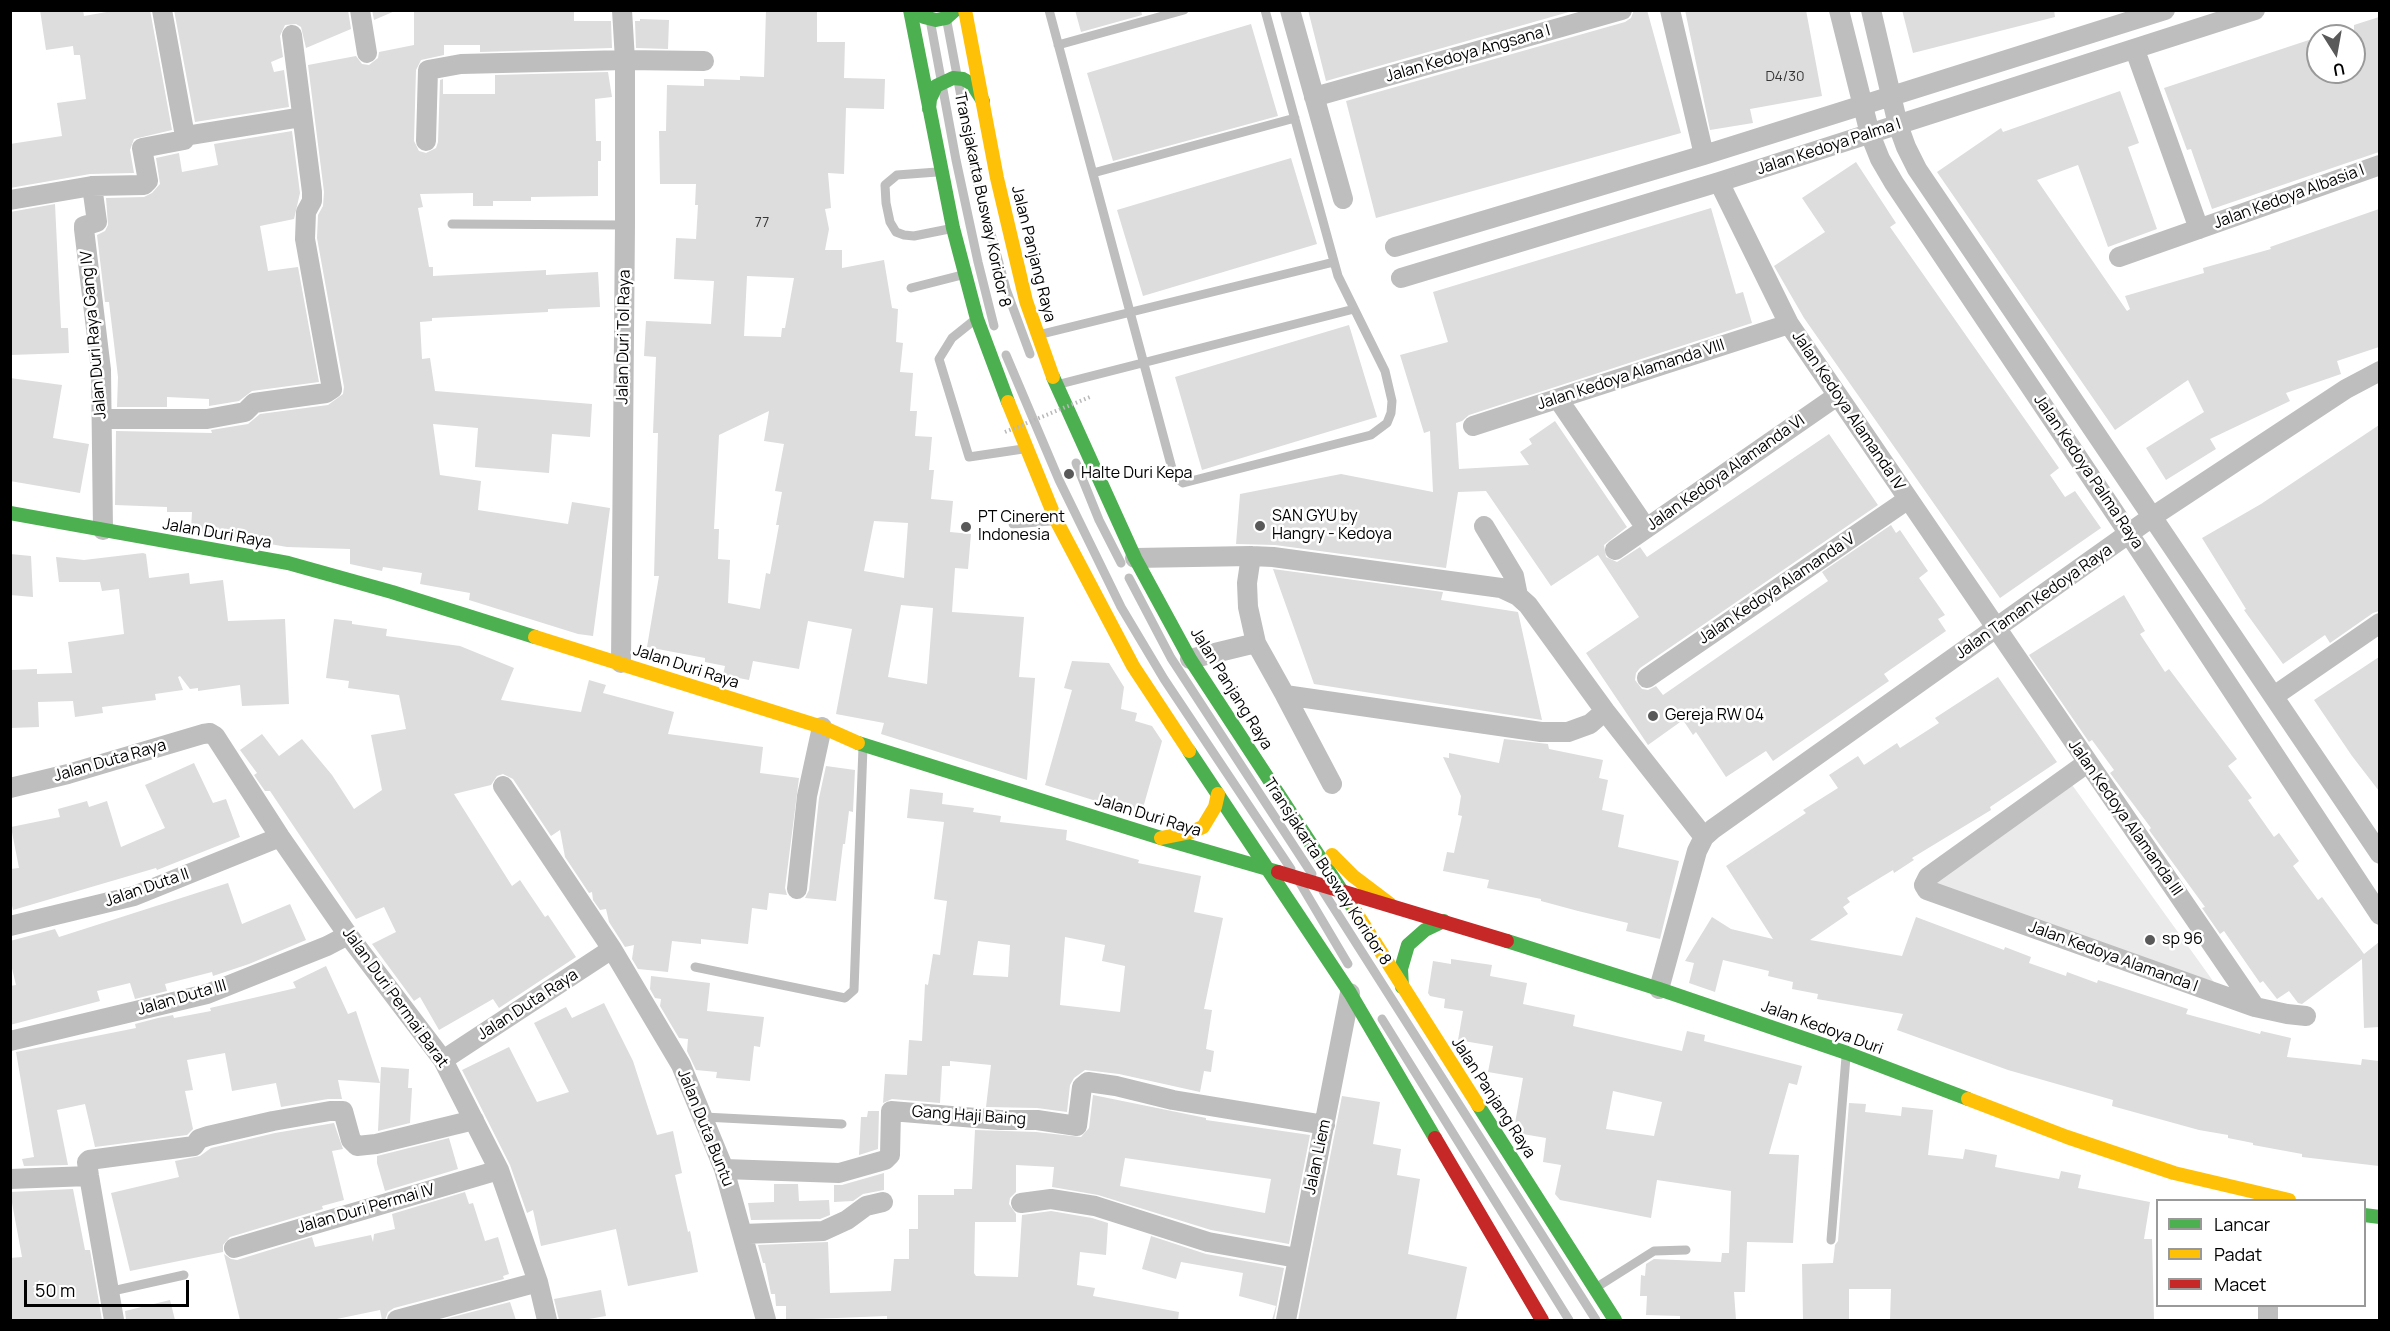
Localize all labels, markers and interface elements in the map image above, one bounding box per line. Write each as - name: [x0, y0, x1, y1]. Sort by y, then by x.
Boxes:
- street label: Jalan Kedoya Angsana I: [1383, 21, 1553, 87]
- north arrow: [2306, 24, 2366, 84]
- text: U: [2331, 58, 2347, 82]
- house number: D4/30: [1765, 69, 1805, 85]
- street label: Transjakarta Busway Koridor 8: [950, 91, 1014, 309]
- street label: Jalan Kedoya Palma I: [1755, 115, 1903, 179]
- street label: Jalan Kedoya Albasia I: [2211, 161, 2367, 233]
- street label: Jalan Panjang Raya: [1007, 184, 1059, 324]
- house number: 77: [755, 215, 769, 231]
- street label: Jalan Duri Raya Gang IV: [77, 250, 111, 420]
- street label: Jalan Duri Tol Raya: [613, 269, 635, 405]
- street label: Jalan Kedoya Alamanda IV: [1787, 328, 1909, 494]
- street label: Jalan Kedoya Alamanda VIII: [1535, 336, 1727, 414]
- street label: Jalan Kedoya Palma Raya: [2029, 391, 2147, 553]
- street label: Jalan Kedoya Alamanda VI: [1643, 411, 1809, 535]
- place label: Halte Duri Kepa: [1081, 464, 1192, 484]
- marker: Halte Duri Kepa: [1062, 467, 1076, 481]
- place label: SAN GYU by Hangry - Kedoya: [1272, 507, 1392, 545]
- place label: PT Cinerent Indonesia: [978, 508, 1065, 546]
- street label: Jalan Duri Raya: [161, 515, 273, 553]
- marker: SAN GYU by Hangry - Kedoya: [1253, 519, 1267, 533]
- marker: PT Cinerent Indonesia: [959, 520, 973, 534]
- street label: Jalan Kedoya Alamanda V: [1695, 529, 1859, 649]
- street label: Jalan Taman Kedoya Raya: [1952, 541, 2116, 663]
- street label: Jalan Panjang Raya: [1186, 625, 1276, 753]
- street label: Jalan Duri Raya: [631, 641, 741, 693]
- place label: Gereja RW 04: [1665, 706, 1764, 726]
- marker: Gereja RW 04: [1646, 709, 1660, 723]
- street label: Jalan Duta Raya: [52, 736, 168, 786]
- street label: Jalan Kedoya Alamanda III: [2064, 736, 2186, 900]
- street label: Transjakarta Busway Koridor 8: [1259, 775, 1395, 969]
- street label: Jalan Duri Raya: [1093, 791, 1203, 841]
- street label: Jalan Duta II: [102, 865, 192, 911]
- street label: Jalan Kedoya Alamanda I: [2026, 917, 2200, 997]
- street label: Jalan Duri Permai Barat: [338, 924, 452, 1072]
- place label: sp 96: [2162, 930, 2203, 950]
- marker: sp 96: [2143, 933, 2157, 947]
- street label: Jalan Duta Raya: [474, 965, 582, 1045]
- street label: Jalan Duta III: [135, 976, 229, 1020]
- street label: Jalan Kedoya Duri: [1758, 997, 1886, 1059]
- street label: Jalan Panjang Raya: [1447, 1034, 1539, 1162]
- street label: Jalan Duta Buntu: [673, 1066, 737, 1190]
- street label: Gang Haji Baing: [911, 1102, 1027, 1130]
- street label: Jalan Liem: [1301, 1118, 1335, 1196]
- street label: Jalan Duri Permai IV: [295, 1180, 437, 1238]
- legend: [2156, 1199, 2366, 1307]
- text: Lancar: [2214, 1212, 2270, 1236]
- text: Padat: [2214, 1242, 2262, 1266]
- scale bar: [27, 1268, 192, 1306]
- text: Macet: [2214, 1272, 2267, 1296]
- text: 50 m: [35, 1278, 75, 1302]

